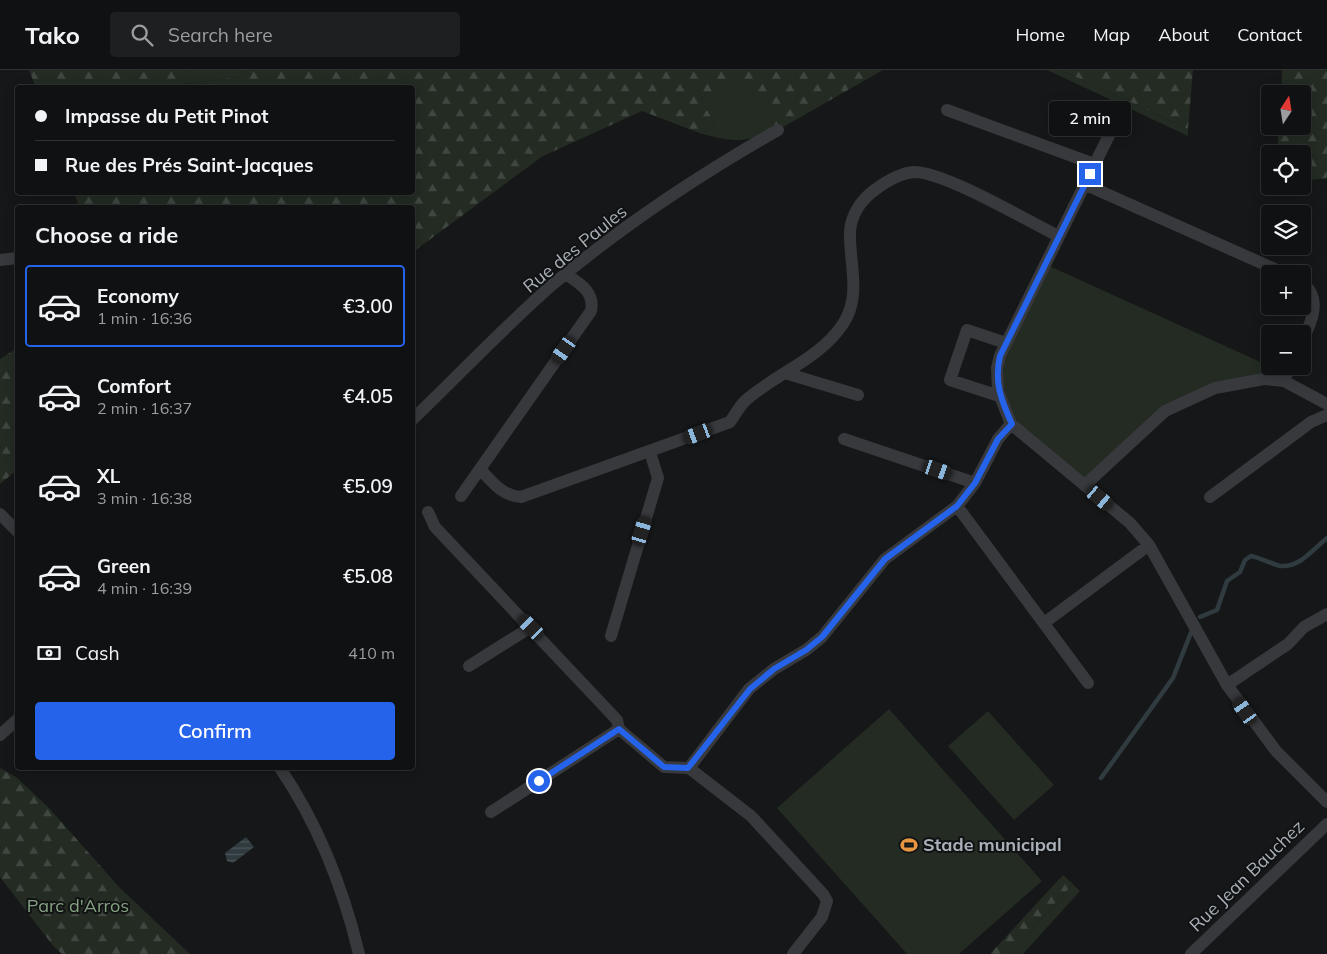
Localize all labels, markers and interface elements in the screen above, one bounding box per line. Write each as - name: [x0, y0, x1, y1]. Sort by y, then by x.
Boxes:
- search box: [110, 12, 460, 57]
- text: Tako: [25, 20, 80, 50]
- icon: search: [128, 21, 156, 49]
- text: Search here: [168, 23, 273, 47]
- text: Home: [1015, 23, 1065, 46]
- text: Map: [1093, 23, 1130, 46]
- text: About: [1158, 23, 1209, 46]
- text: Contact: [1237, 23, 1302, 46]
- north arrow: [1261, 85, 1311, 135]
- map controls: [1261, 85, 1311, 375]
- callout: 2 min: [1049, 102, 1131, 136]
- text: Impasse du Petit Pinot: [65, 104, 269, 128]
- text: 2 min: [1069, 108, 1111, 128]
- button: locate: [1261, 145, 1311, 195]
- text: Rue des Prés Saint-Jacques: [65, 153, 314, 177]
- route end: [1079, 163, 1101, 185]
- street label: Rue des Paules: [518, 200, 631, 298]
- button: layers: [1261, 205, 1311, 255]
- text: Choose a ride: [35, 221, 178, 249]
- button: +: [1261, 265, 1311, 315]
- icon: car: [37, 284, 82, 329]
- text: Economy: [97, 284, 179, 308]
- text: €3.00: [343, 294, 393, 318]
- text: 1 min · 16:36: [97, 308, 192, 328]
- button: −: [1261, 325, 1311, 375]
- car: [549, 333, 578, 367]
- icon: car: [37, 374, 82, 419]
- text: Comfort: [97, 374, 171, 398]
- text: €4.05: [343, 384, 393, 408]
- text: 2 min · 16:37: [97, 398, 192, 418]
- car: [681, 422, 714, 446]
- car: [921, 458, 954, 482]
- icon: car: [37, 464, 82, 509]
- text: XL: [97, 464, 120, 488]
- text: €5.09: [343, 474, 393, 498]
- car: [1083, 483, 1116, 513]
- text: 3 min · 16:38: [97, 488, 192, 508]
- car: [630, 514, 653, 548]
- icon: car: [37, 554, 82, 599]
- text: Green: [97, 554, 151, 578]
- text: €5.08: [343, 564, 393, 588]
- text: 4 min · 16:39: [97, 578, 192, 598]
- car: [515, 611, 546, 643]
- icon: cash: [35, 639, 63, 667]
- text: Cash: [75, 641, 120, 665]
- text: 410 m: [348, 643, 395, 663]
- car: [1230, 694, 1259, 728]
- button: Confirm: [35, 702, 395, 760]
- route start: [528, 770, 550, 792]
- street label: Rue Jean Bauchez: [1184, 815, 1309, 936]
- place label: Stade municipal: [923, 833, 1062, 856]
- sports icon: Stade municipal: [899, 835, 919, 855]
- park label: Parc d'Arros: [27, 894, 129, 917]

